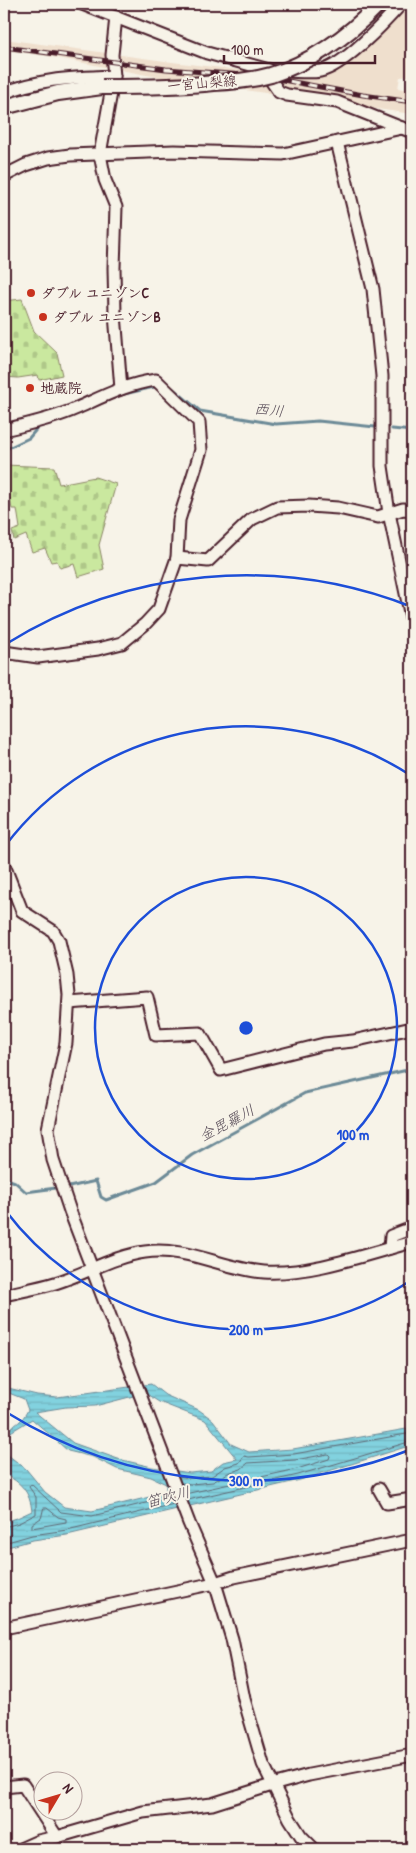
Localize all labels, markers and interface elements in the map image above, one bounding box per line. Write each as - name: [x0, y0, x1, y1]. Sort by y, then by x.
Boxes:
- scale bar: [224, 32, 375, 64]
- text: 100 m: [231, 39, 264, 60]
- street label: 一宮山梨線: [166, 70, 238, 95]
- place label: ダブル ユニゾンC: [41, 283, 149, 302]
- marker: ダブル ユニゾンC: [25, 287, 37, 299]
- place label: ダブル ユニゾンB: [53, 307, 160, 326]
- marker: ダブル ユニゾンB: [37, 311, 49, 323]
- place label: 地蔵院: [40, 378, 82, 397]
- marker: 地蔵院: [24, 382, 36, 394]
- water label: 西川: [253, 397, 285, 422]
- centre of rings: [237, 1019, 255, 1037]
- water label: 金毘羅川: [195, 1099, 258, 1146]
- text: 100 m: [337, 1124, 369, 1145]
- text: 200 m: [229, 1319, 263, 1340]
- text: 300 m: [229, 1470, 263, 1491]
- water label: 笛吹川: [143, 1481, 192, 1512]
- north arrow: [32, 1770, 82, 1820]
- text: N: [59, 1779, 79, 1797]

